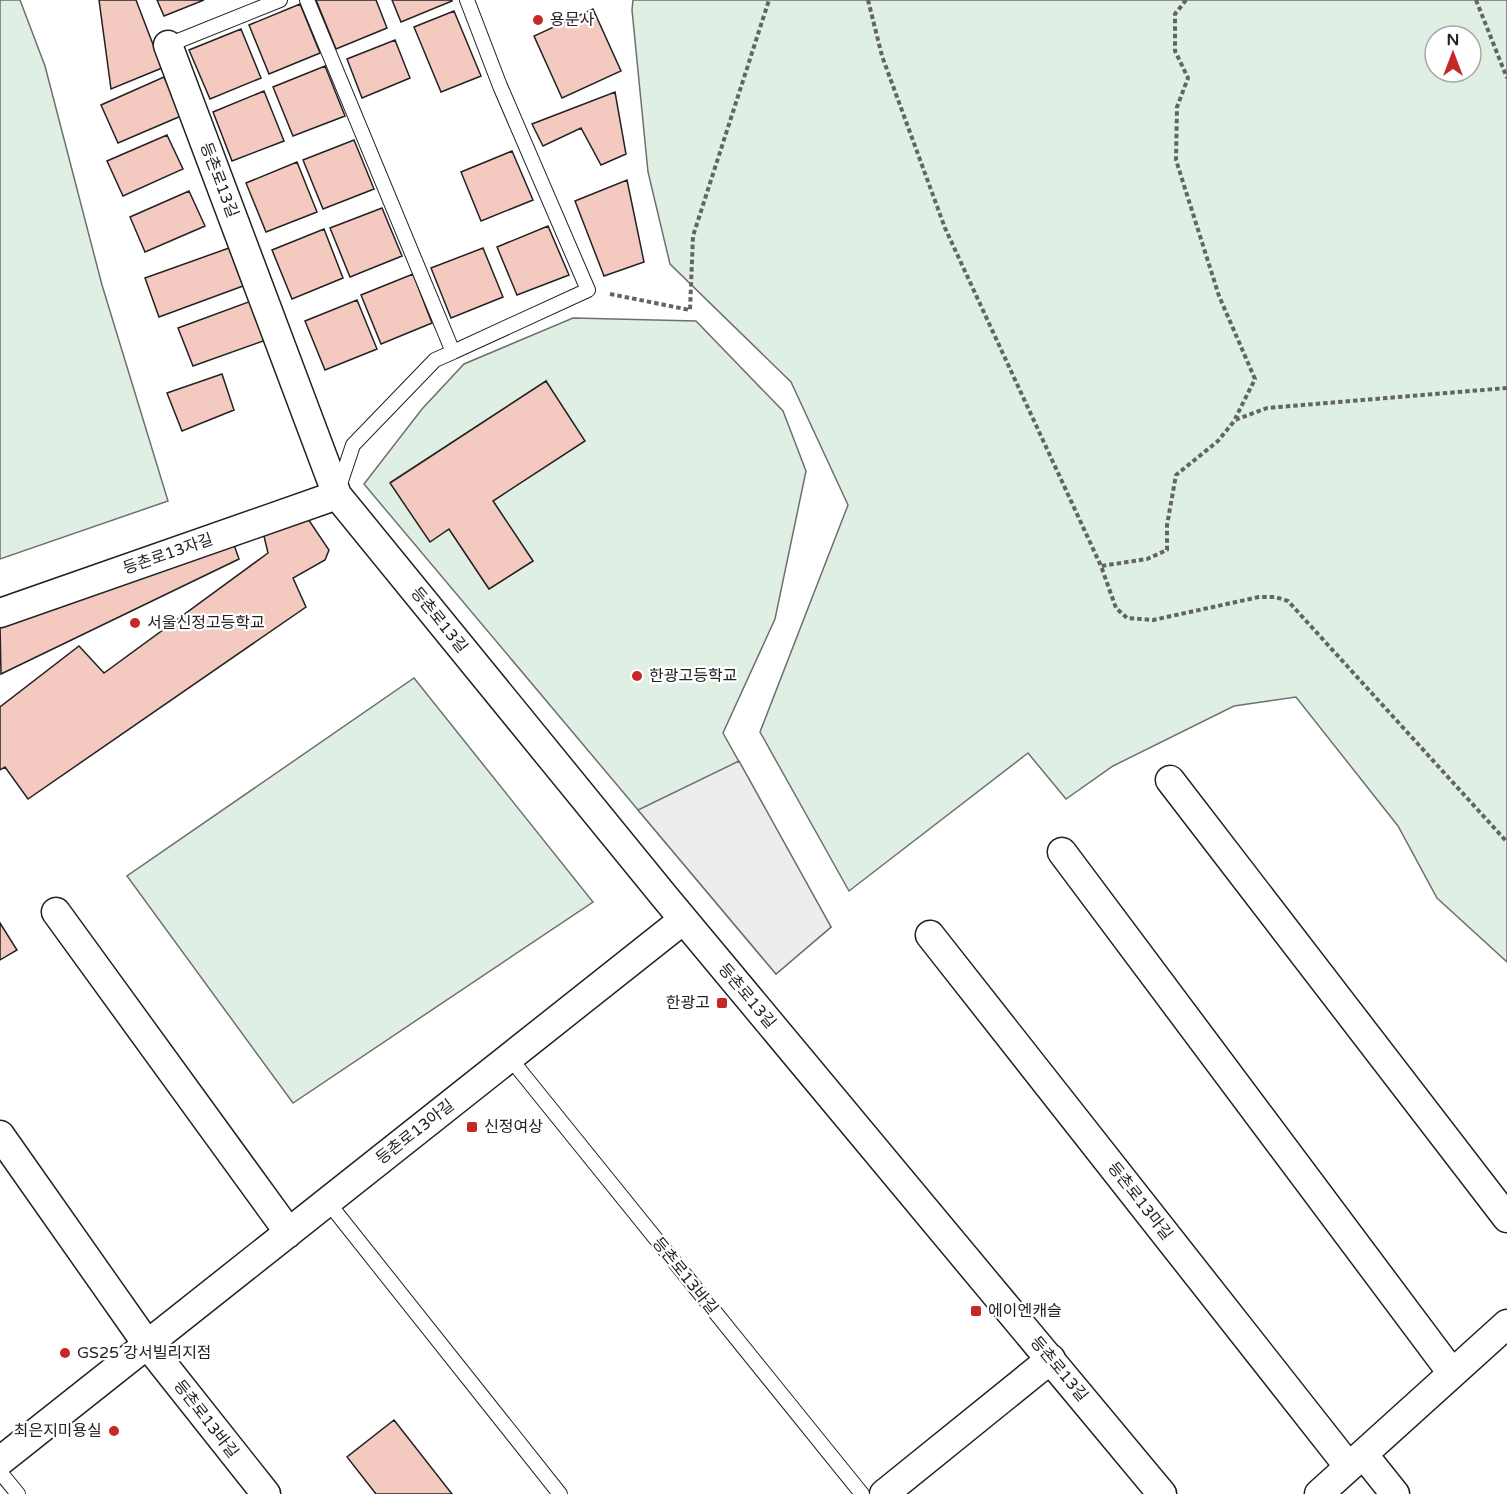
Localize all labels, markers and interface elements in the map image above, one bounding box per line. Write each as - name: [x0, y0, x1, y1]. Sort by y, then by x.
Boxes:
- place label: 용문사: [550, 10, 594, 30]
- marker: 용문사: [531, 13, 545, 27]
- north arrow: [1423, 24, 1483, 84]
- text: N: [1447, 30, 1459, 50]
- street label: 등촌로13길: [196, 140, 242, 220]
- street label: 등촌로13자길: [120, 529, 216, 579]
- street label: 등촌로13길: [406, 583, 472, 657]
- place label: 서울신정고등학교: [147, 613, 265, 633]
- marker: 서울신정고등학교: [128, 616, 142, 630]
- place label: 한광고등학교: [649, 666, 737, 686]
- marker: 한광고등학교: [630, 669, 644, 683]
- street label: 등촌로13길: [714, 959, 780, 1033]
- place label: 한광고: [666, 993, 710, 1013]
- marker: 한광고: [715, 996, 729, 1010]
- street label: 등촌로13아길: [372, 1095, 458, 1169]
- place label: 신정여상: [484, 1117, 543, 1137]
- marker: 신정여상: [465, 1120, 479, 1134]
- street label: 등촌로13마길: [1103, 1158, 1177, 1244]
- street label: 등촌로13바길: [648, 1233, 722, 1319]
- place label: 에이엔캐슬: [988, 1301, 1062, 1321]
- marker: 에이엔캐슬: [969, 1304, 983, 1318]
- street label: 등촌로13길: [1026, 1332, 1092, 1406]
- place label: GS25 강서빌리지점: [77, 1343, 212, 1363]
- marker: GS25 강서빌리지점: [58, 1346, 72, 1360]
- street label: 등촌로13바길: [169, 1376, 243, 1462]
- place label: 최은지미용실: [14, 1421, 102, 1441]
- marker: 최은지미용실: [107, 1424, 121, 1438]

